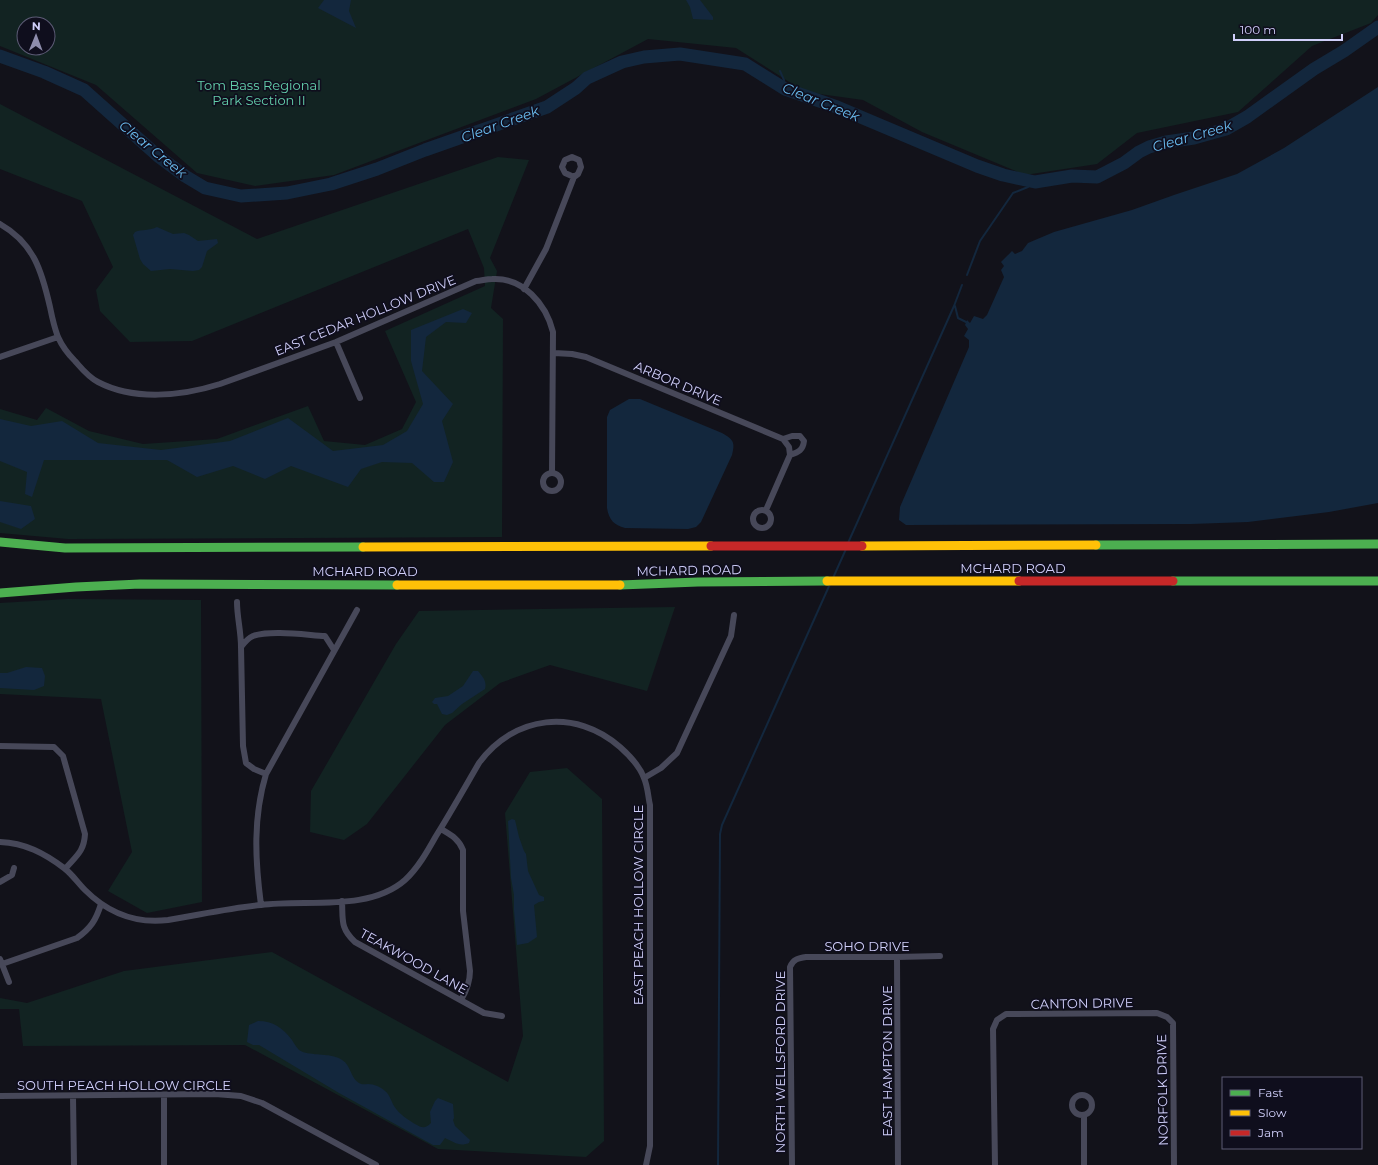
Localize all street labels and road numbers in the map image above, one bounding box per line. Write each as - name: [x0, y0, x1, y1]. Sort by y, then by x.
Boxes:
- street label: EAST CEDAR HOLLOW DRIVE: [272, 271, 458, 359]
- street label: ARBOR DRIVE: [632, 357, 724, 409]
- street label: MCHARD ROAD: [960, 560, 1066, 576]
- street label: MCHARD ROAD: [636, 561, 742, 579]
- street label: MCHARD ROAD: [312, 563, 418, 579]
- street label: EAST PEACH HOLLOW CIRCLE: [630, 805, 646, 1005]
- street label: TEAKWOOD LANE: [357, 925, 471, 997]
- street label: SOHO DRIVE: [824, 938, 910, 954]
- street label: NORTH WELLSFORD DRIVE: [772, 971, 788, 1153]
- street label: EAST HAMPTON DRIVE: [879, 985, 895, 1137]
- street label: CANTON DRIVE: [1031, 994, 1133, 1012]
- street label: NORFOLK DRIVE: [1153, 1034, 1171, 1146]
- street label: SOUTH PEACH HOLLOW CIRCLE: [17, 1077, 231, 1093]

